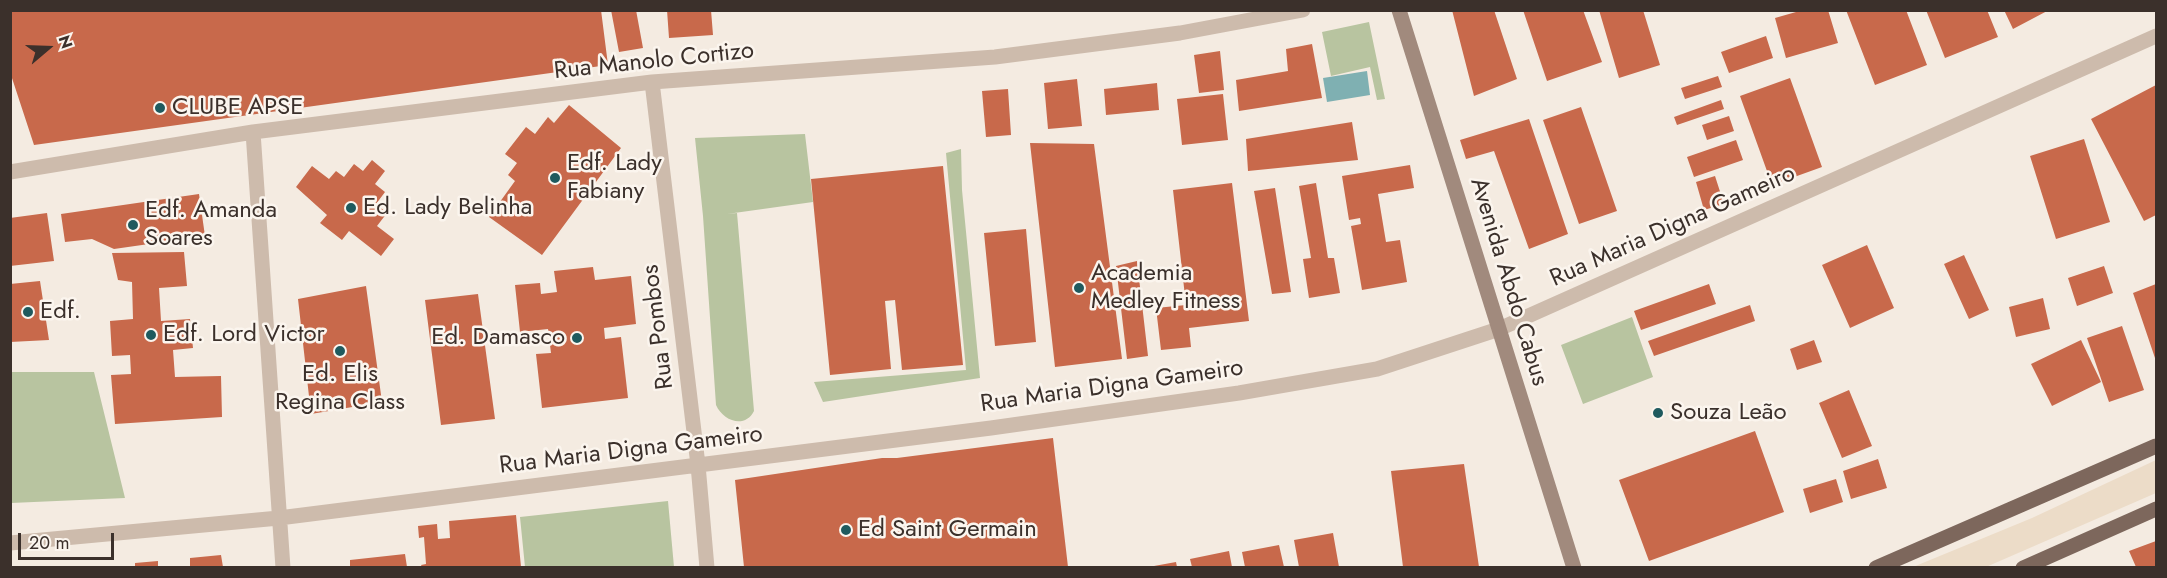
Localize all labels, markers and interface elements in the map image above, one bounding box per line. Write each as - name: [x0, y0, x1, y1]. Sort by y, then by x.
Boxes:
- north arrow: [18, 18, 78, 78]
- text: N: [53, 32, 78, 52]
- street label: Rua Manolo Cortizo: [553, 37, 755, 87]
- place label: CLUBE APSE: [172, 94, 303, 122]
- marker: CLUBE APSE: [153, 101, 167, 115]
- place label: Edf. Lady Fabiany: [567, 150, 662, 206]
- street label: Rua Maria Digna Gameiro: [1546, 160, 1800, 294]
- marker: Edf. Lady Fabiany: [548, 171, 562, 185]
- street label: Avenida Abdo Cabus: [1463, 175, 1553, 389]
- place label: Ed. Lady Belinha: [363, 194, 532, 222]
- place label: Edf. Amanda Soares: [145, 197, 277, 253]
- marker: Ed. Lady Belinha: [344, 201, 358, 215]
- marker: Edf. Amanda Soares: [126, 218, 140, 232]
- place label: Academia Medley Fitness: [1091, 260, 1240, 316]
- street label: Rua Pombos: [637, 263, 681, 391]
- marker: Academia Medley Fitness: [1072, 281, 1086, 295]
- place label: Edf.: [40, 298, 81, 326]
- marker: Edf.: [21, 305, 35, 319]
- place label: Edf. Lord Victor: [163, 321, 325, 349]
- place label: Ed. Damasco: [431, 324, 565, 352]
- marker: Edf. Lord Victor: [144, 328, 158, 342]
- marker: Ed. Damasco: [570, 331, 584, 345]
- marker: Ed. Elis Regina Class: [333, 344, 347, 358]
- street label: Rua Maria Digna Gameiro: [979, 354, 1245, 420]
- place label: Ed. Elis Regina Class: [275, 361, 405, 417]
- place label: Souza Leão: [1670, 399, 1787, 427]
- marker: Souza Leão: [1651, 406, 1665, 420]
- street label: Rua Maria Digna Gameiro: [498, 421, 764, 481]
- place label: Ed Saint Germain: [858, 516, 1037, 544]
- scale bar: [21, 521, 117, 559]
- marker: Ed Saint Germain: [839, 523, 853, 537]
- text: 20 m: [29, 530, 69, 556]

